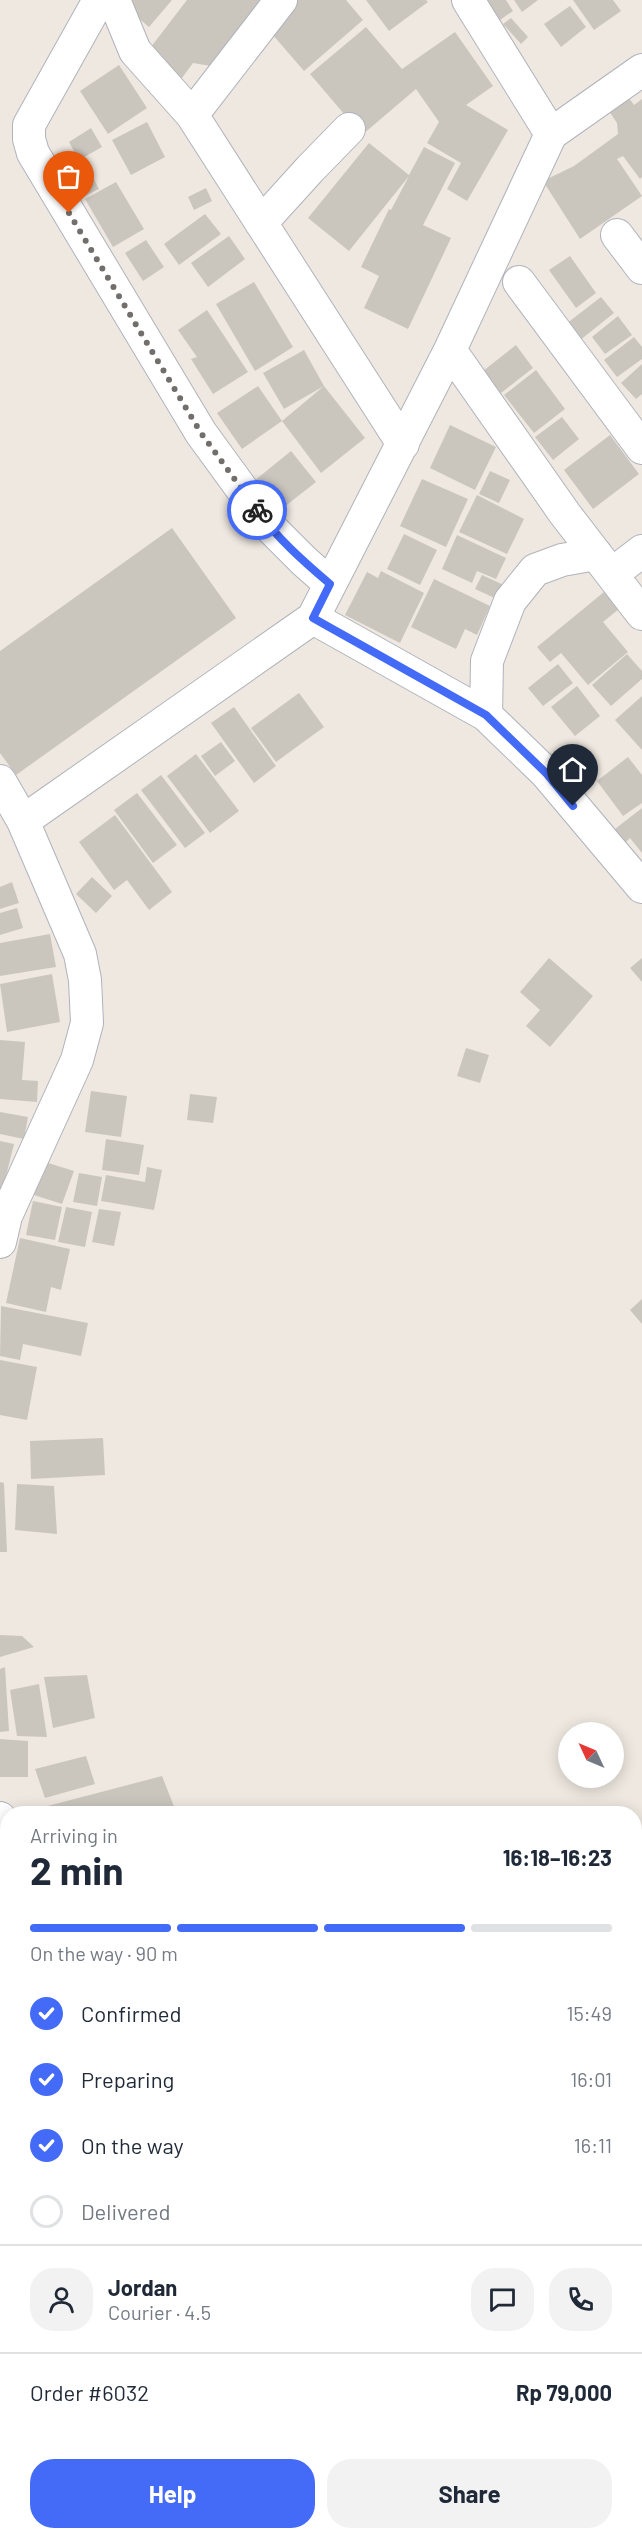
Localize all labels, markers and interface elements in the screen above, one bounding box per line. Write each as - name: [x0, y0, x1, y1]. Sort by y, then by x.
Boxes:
- pin: [43, 151, 94, 213]
- icon: bag: [52, 160, 85, 193]
- courier: [227, 480, 287, 540]
- icon: bike: [241, 494, 274, 527]
- pin: [547, 744, 598, 806]
- icon: home: [556, 753, 589, 786]
- north arrow: [558, 1722, 624, 1788]
- map controls: [558, 1722, 624, 1788]
- text: Arriving in: [30, 1823, 118, 1847]
- text: 16:18–16:23: [503, 1844, 612, 1870]
- text: 2 min: [30, 1846, 123, 1893]
- text: On the way · 90 m: [30, 1941, 178, 1965]
- icon: check: [30, 1997, 63, 2030]
- text: Confirmed: [81, 2000, 181, 2026]
- text: 15:49: [567, 2001, 612, 2025]
- icon: check: [30, 2063, 63, 2096]
- text: Preparing: [81, 2066, 174, 2092]
- text: 16:01: [570, 2067, 612, 2091]
- icon: check: [30, 2129, 63, 2162]
- text: On the way: [81, 2132, 184, 2158]
- text: 16:11: [574, 2133, 612, 2157]
- text: Delivered: [81, 2198, 170, 2224]
- button: person: [30, 2268, 93, 2331]
- button: chat: [471, 2268, 534, 2331]
- button: phone: [549, 2268, 612, 2331]
- text: Jordan: [108, 2274, 177, 2300]
- text: Courier · 4.5: [108, 2300, 211, 2324]
- text: Order #6032: [30, 2379, 149, 2405]
- text: Rp 79,000: [516, 2379, 612, 2405]
- button: Help: [30, 2459, 315, 2528]
- button: Share: [327, 2459, 612, 2528]

